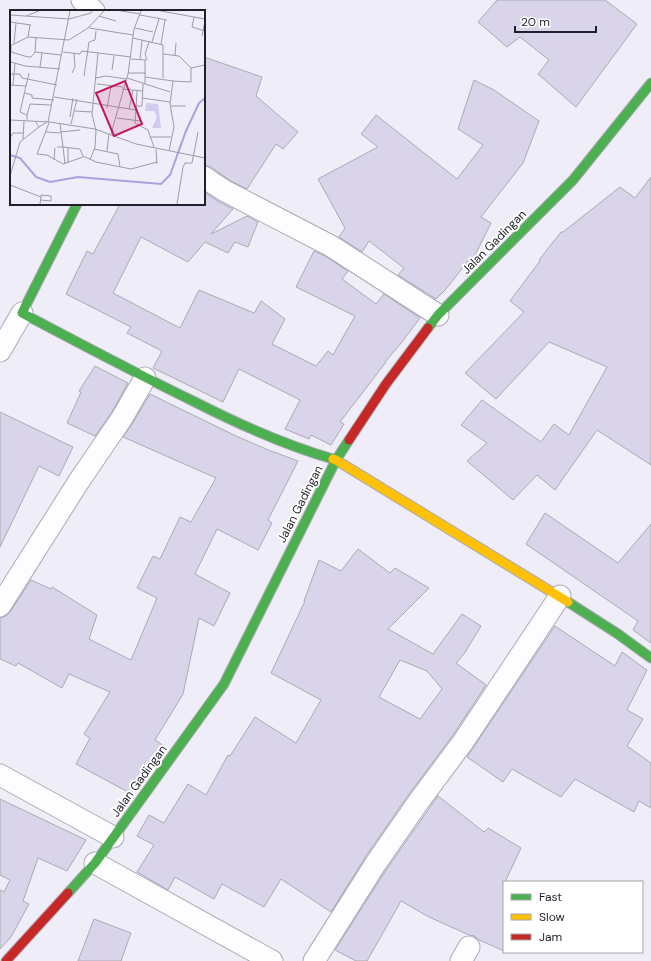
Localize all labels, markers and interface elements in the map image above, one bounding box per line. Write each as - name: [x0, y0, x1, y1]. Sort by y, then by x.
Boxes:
- scale bar: [515, 8, 596, 34]
- inset map: [10, 10, 205, 205]
- text: 20 m: [521, 14, 550, 30]
- street label: Jalan Gadingan: [458, 206, 530, 278]
- street label: Jalan Gadingan: [274, 462, 326, 545]
- street label: Jalan Gadingan: [108, 742, 170, 820]
- legend: [503, 881, 643, 953]
- text: Fast: [539, 889, 562, 905]
- text: Slow: [539, 909, 565, 925]
- text: Jam: [539, 929, 562, 945]

